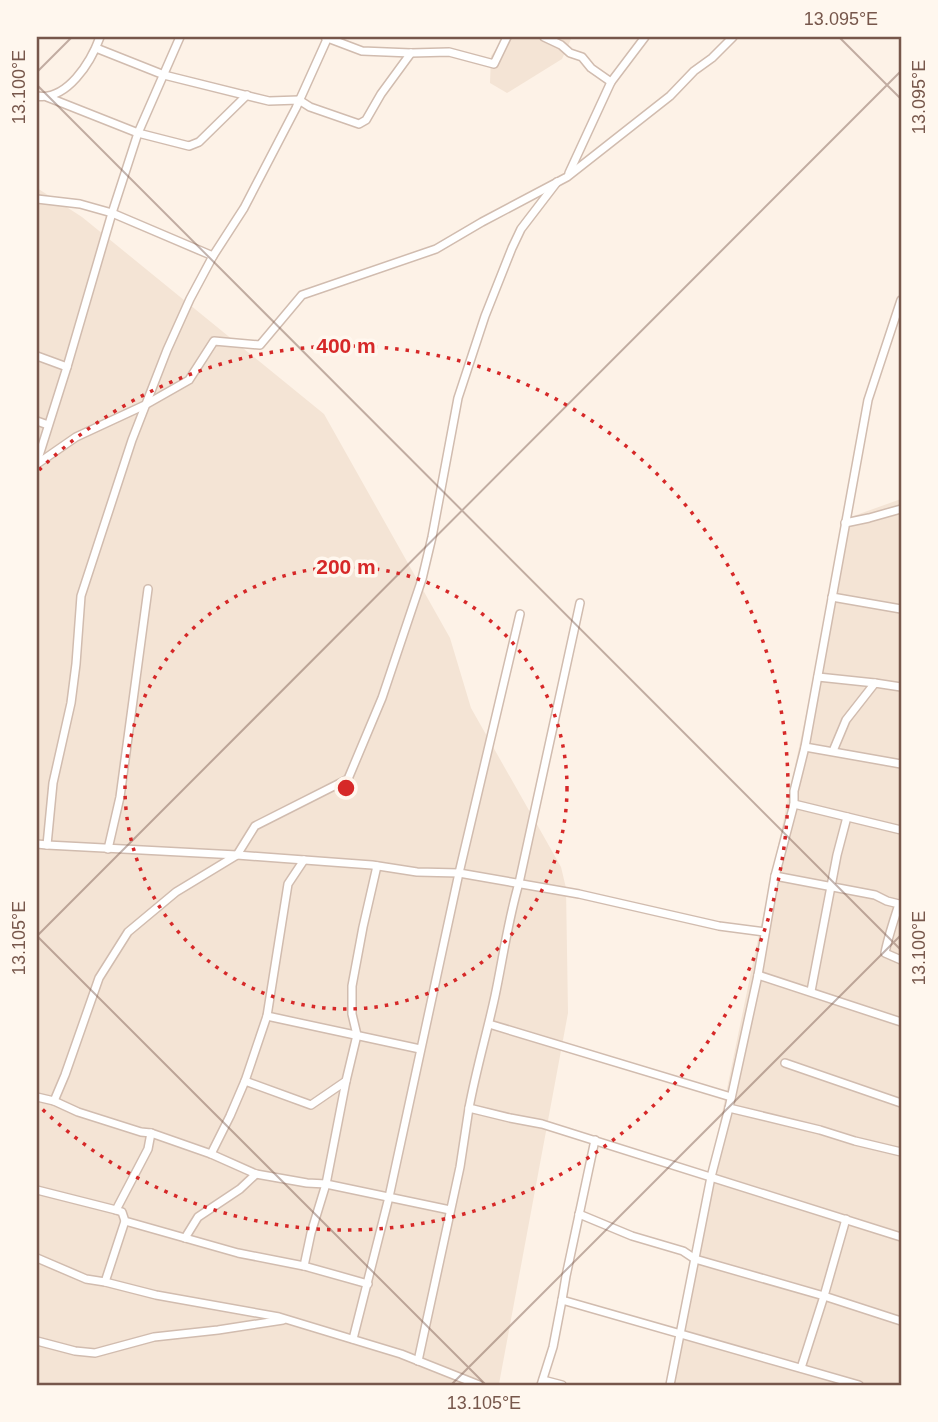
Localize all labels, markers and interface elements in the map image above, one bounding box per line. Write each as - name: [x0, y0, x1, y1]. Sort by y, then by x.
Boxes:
- text: 13.095°E: [804, 9, 878, 29]
- text: 13.100°E: [9, 50, 29, 124]
- text: 13.095°E: [909, 60, 929, 134]
- text: 400 m: [316, 334, 376, 357]
- text: 200 m: [316, 555, 376, 578]
- centre of rings: [334, 776, 358, 800]
- text: 13.105°E: [9, 901, 29, 975]
- text: 13.100°E: [909, 911, 929, 985]
- text: 13.105°E: [447, 1393, 521, 1413]

